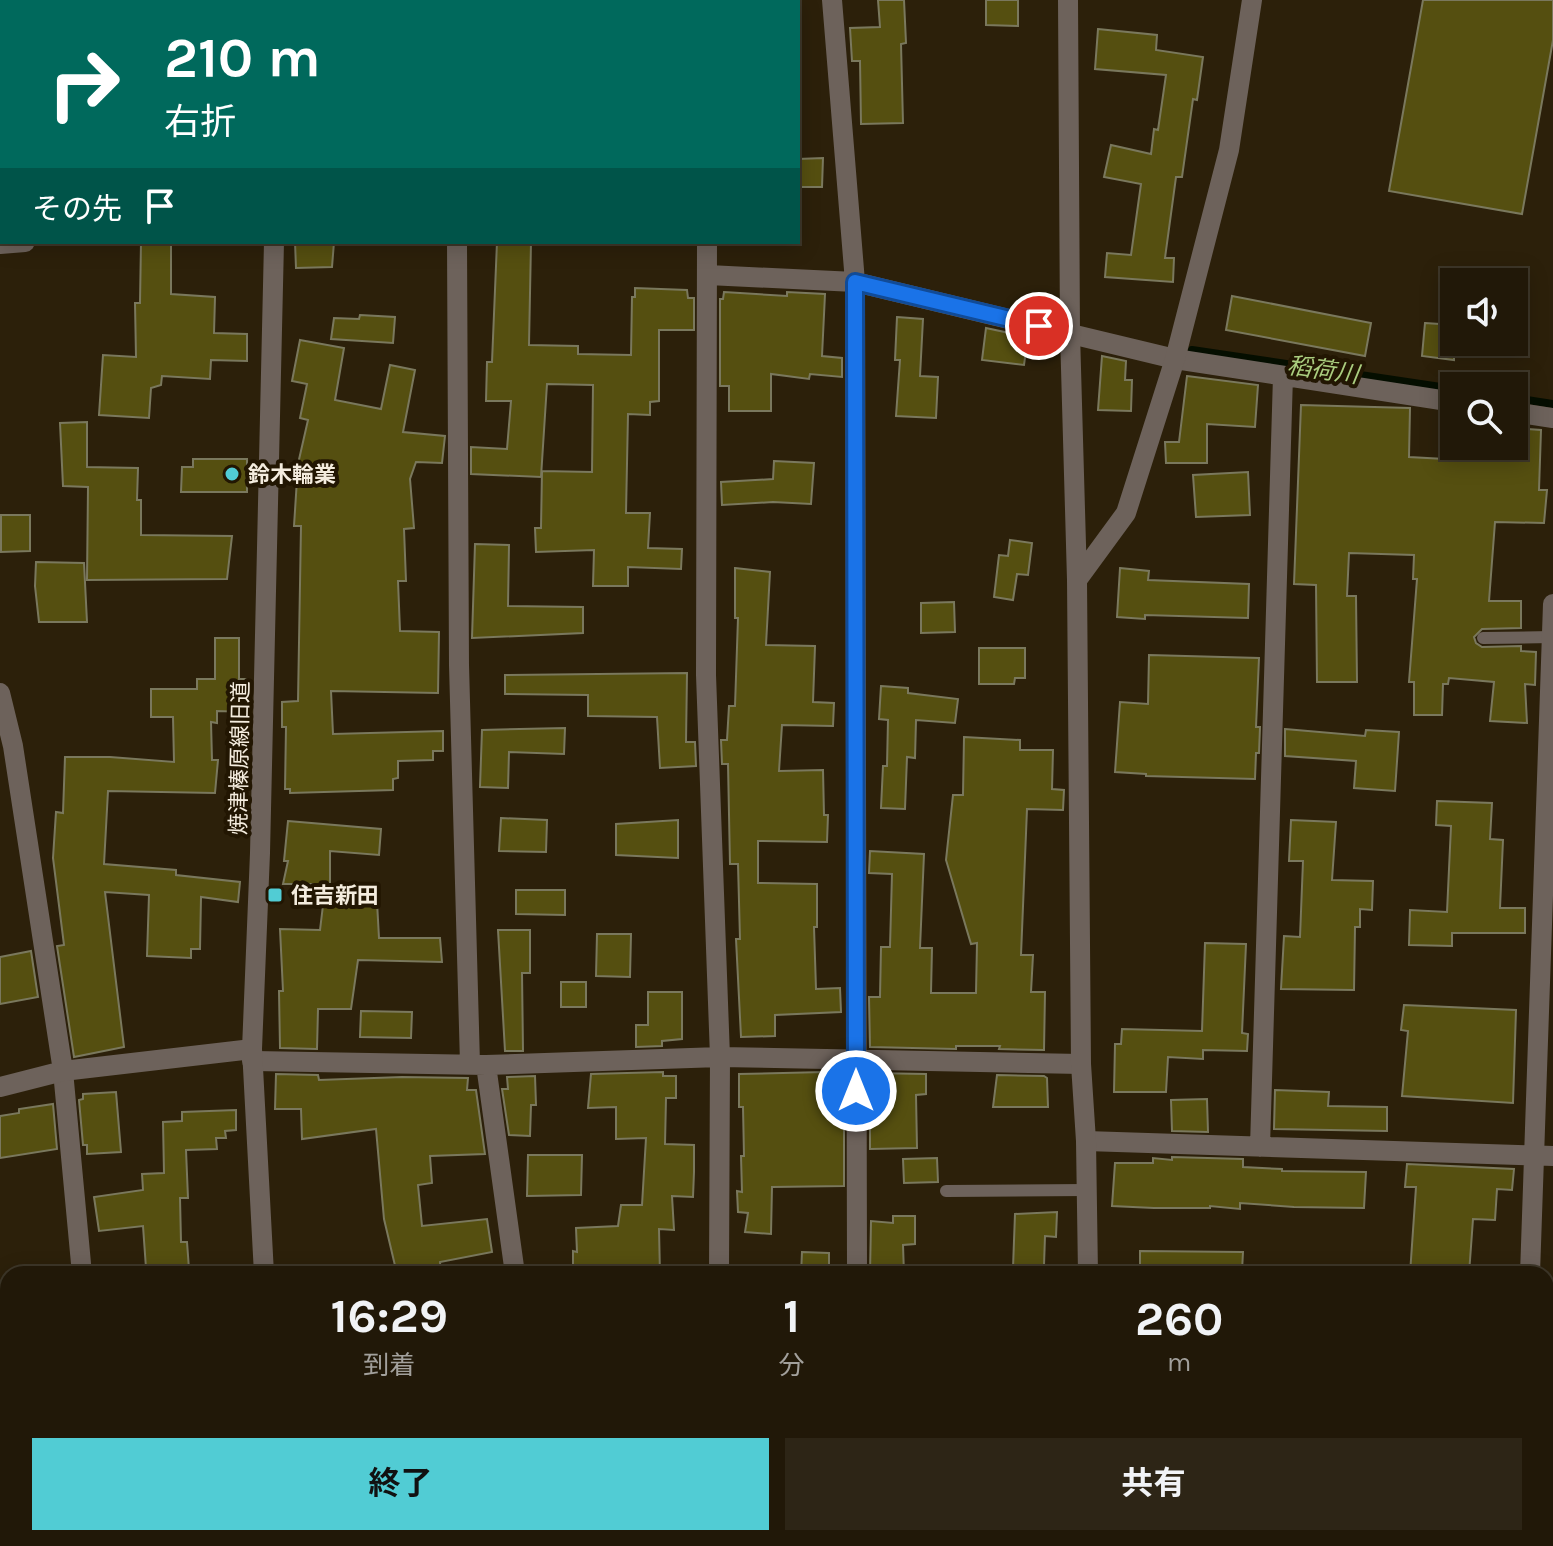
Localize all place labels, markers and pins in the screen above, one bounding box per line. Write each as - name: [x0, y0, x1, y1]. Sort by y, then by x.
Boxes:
- pin: [1005, 292, 1073, 360]
- place label: 鈴木輪業: [248, 462, 336, 488]
- marker: 鈴木輪業: [223, 465, 241, 483]
- place label: 住吉新田: [291, 883, 379, 909]
- marker: 住吉新田: [266, 886, 284, 904]

